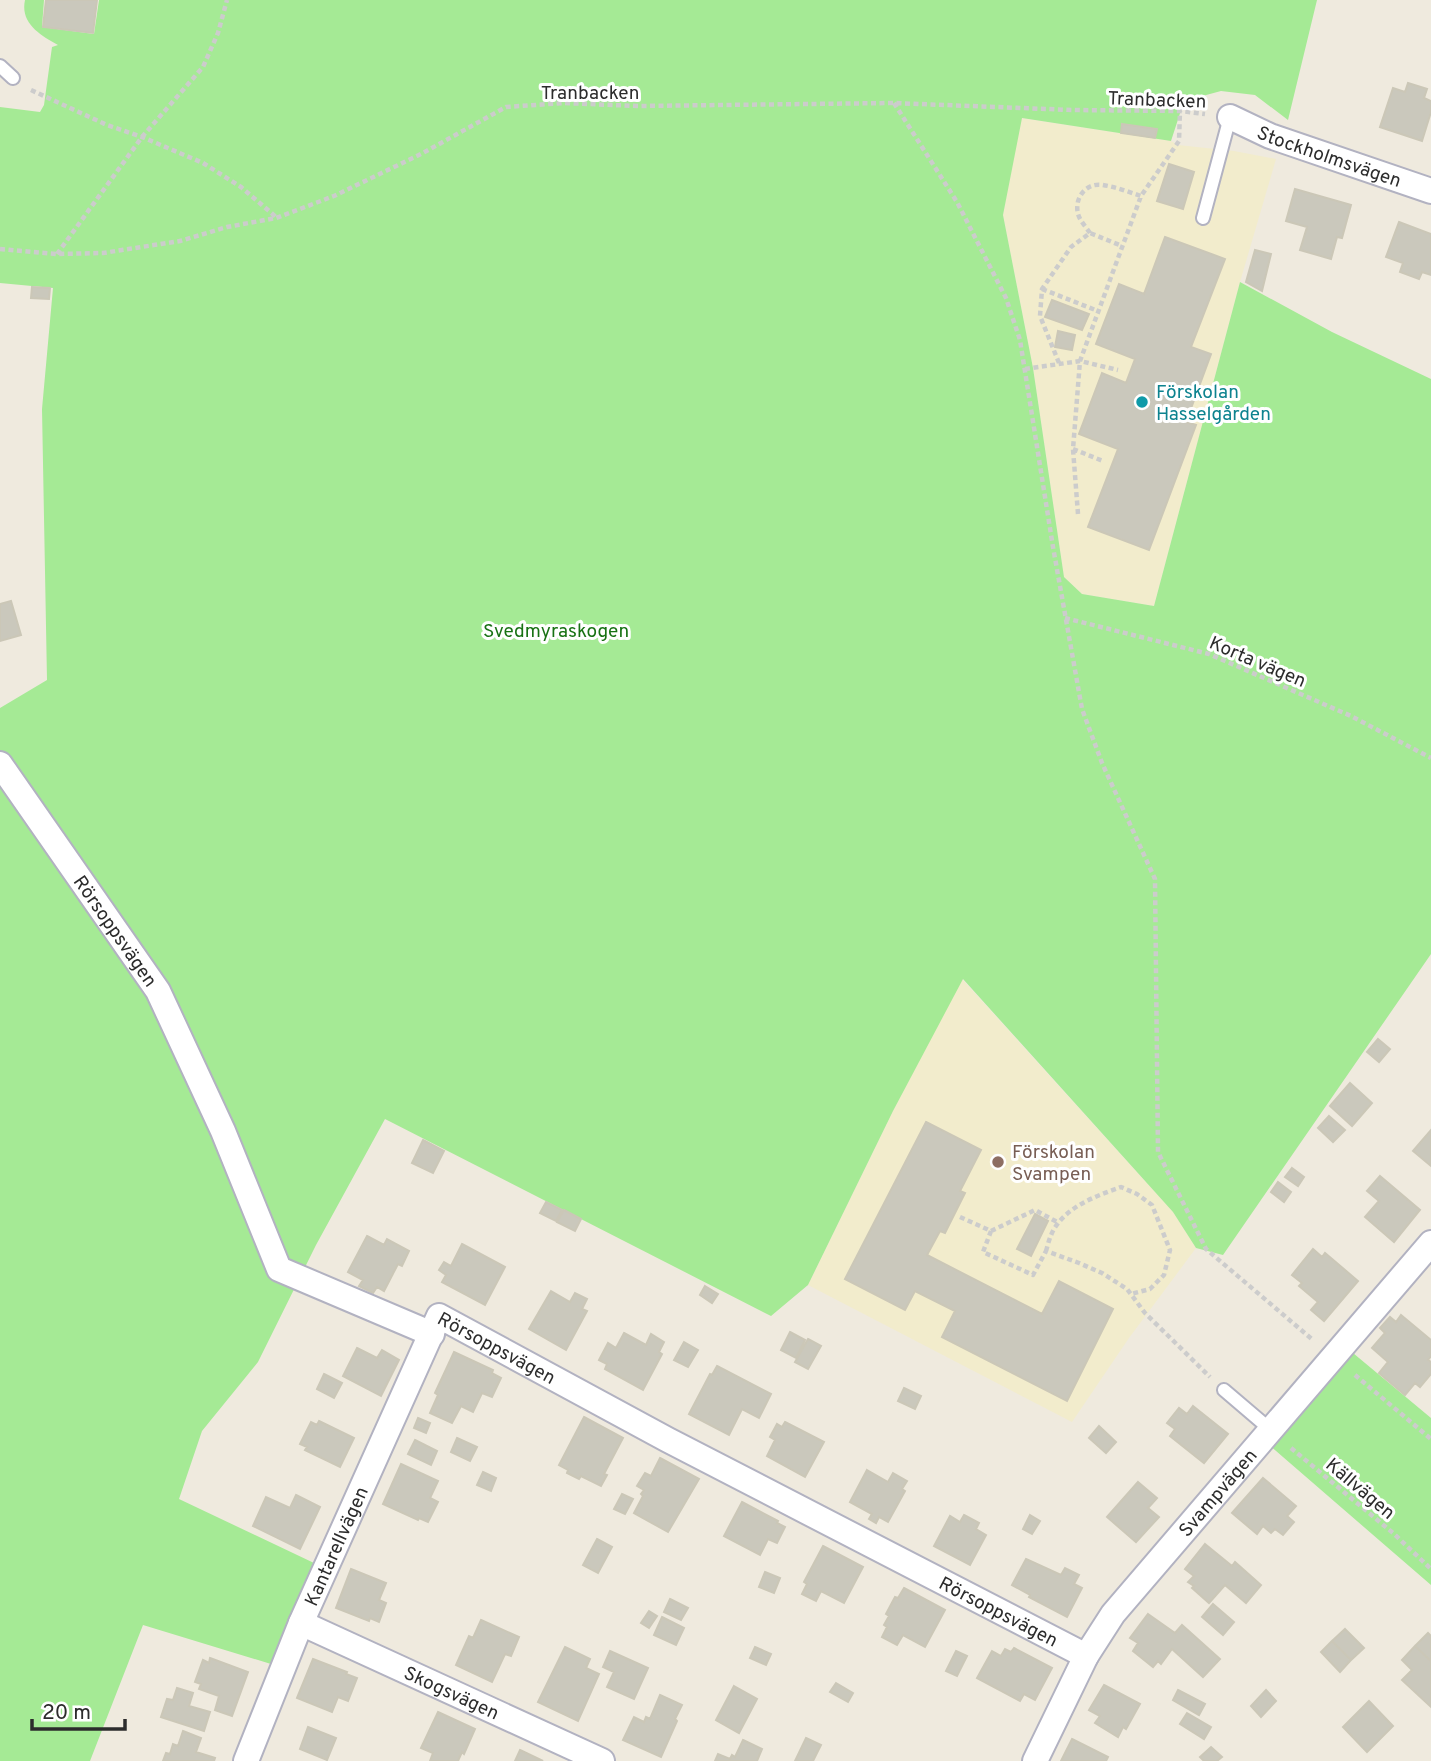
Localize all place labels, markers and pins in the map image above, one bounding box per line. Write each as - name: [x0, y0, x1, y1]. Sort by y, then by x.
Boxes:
- place label: Förskolan Hasselgården: [1156, 381, 1271, 427]
- marker: Förskolan Hasselgården: [1134, 394, 1150, 410]
- place label: Förskolan Svampen: [1012, 1141, 1095, 1187]
- marker: Förskolan Svampen: [990, 1154, 1006, 1170]

